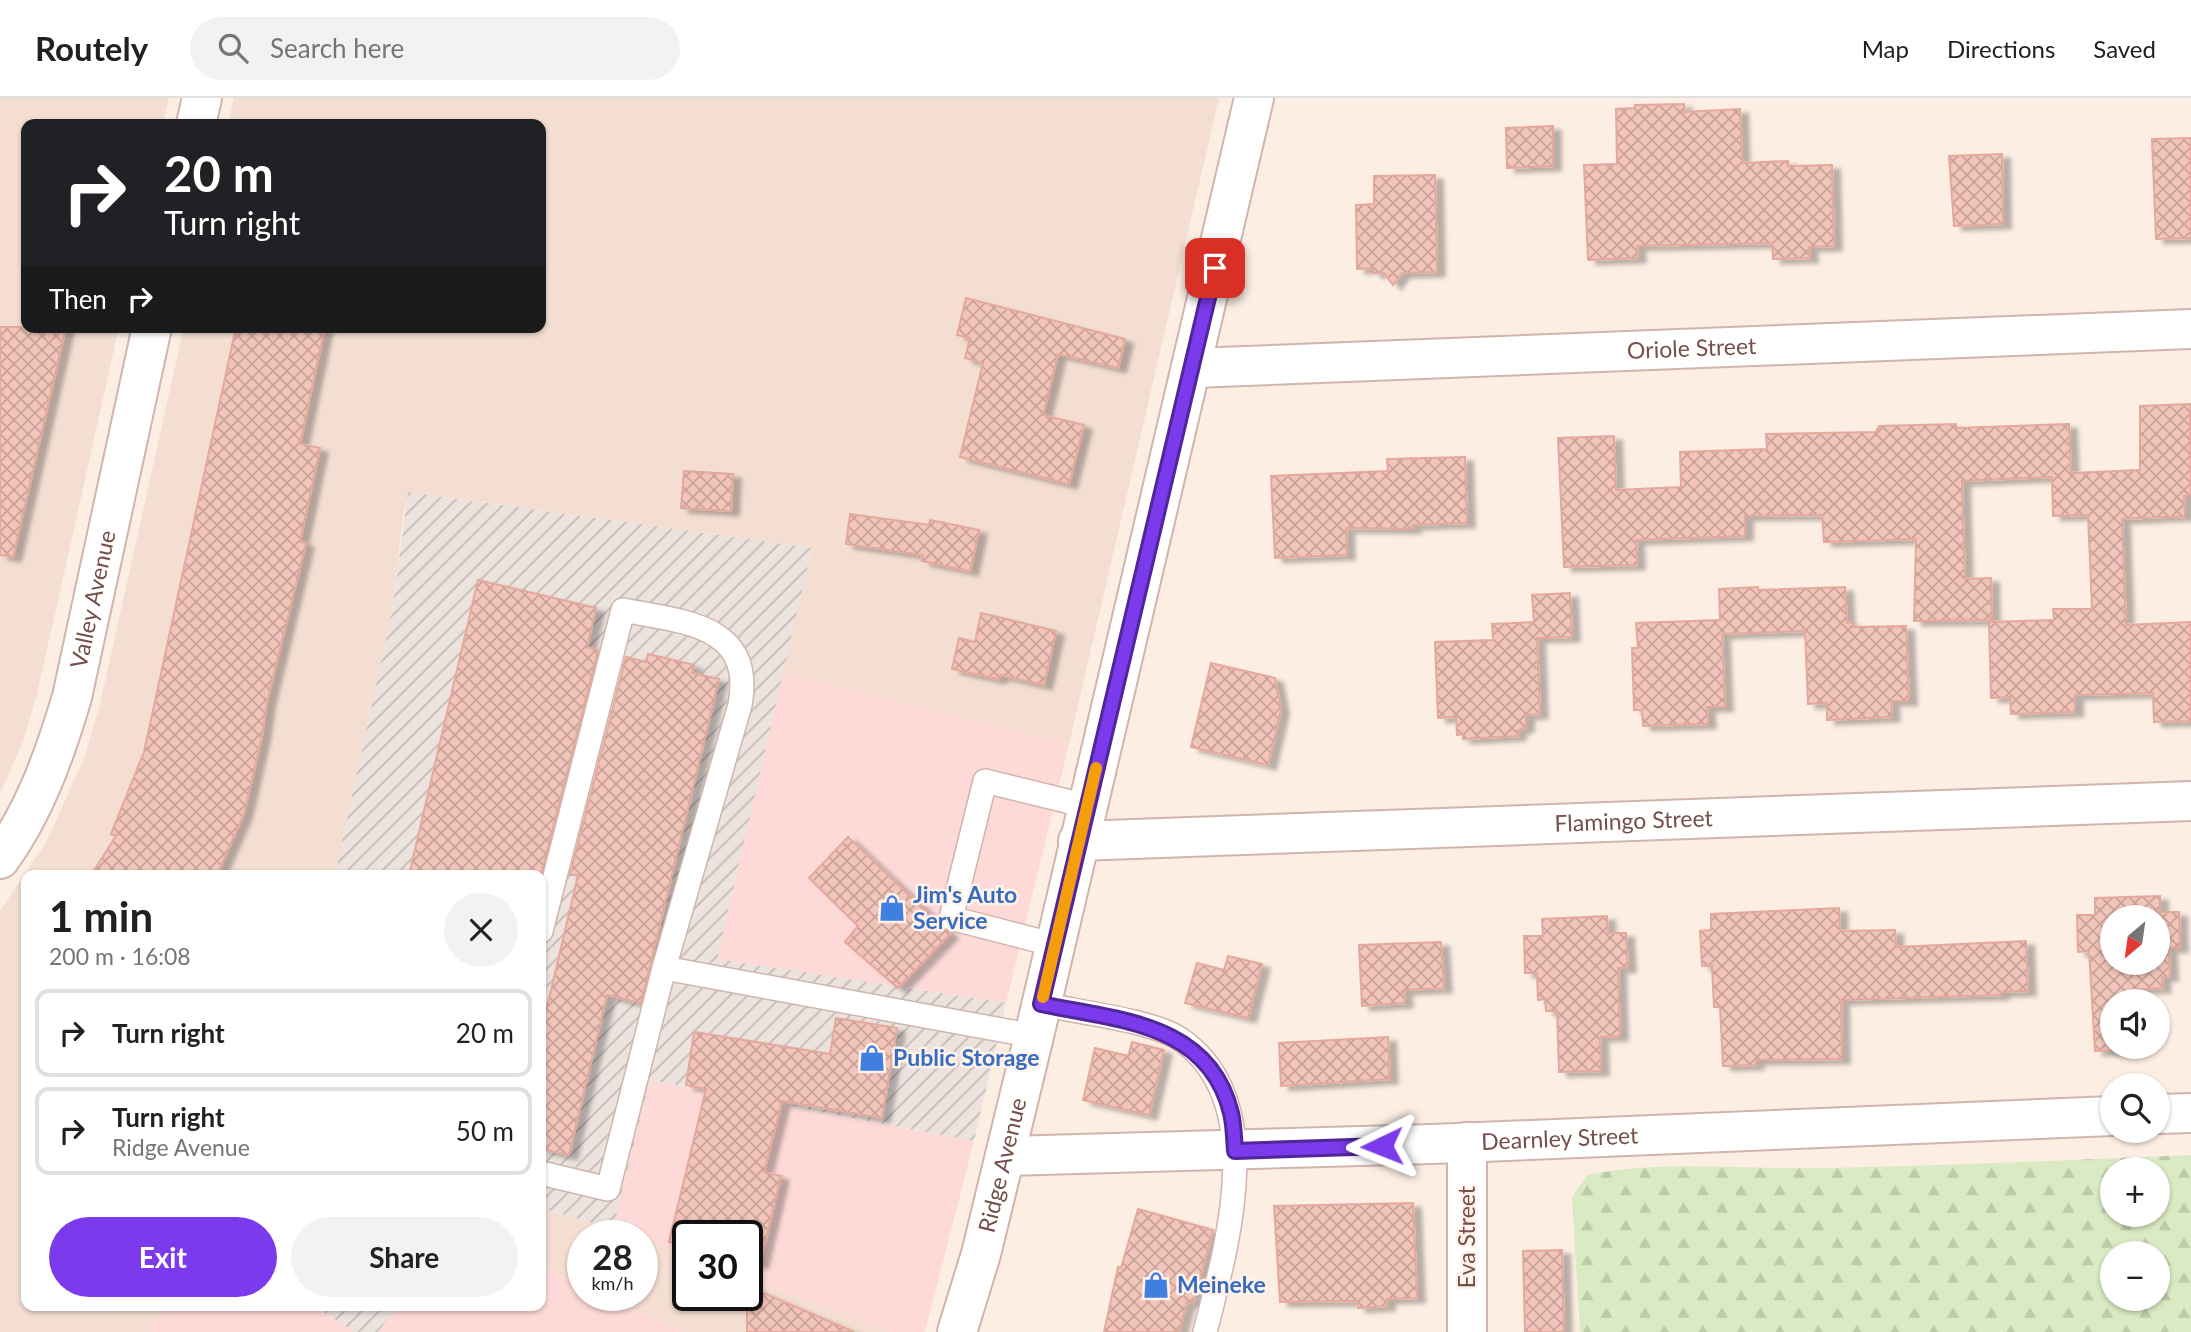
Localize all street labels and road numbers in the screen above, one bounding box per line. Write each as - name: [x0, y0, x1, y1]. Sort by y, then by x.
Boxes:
- street label: Oriole Street: [1626, 331, 1757, 364]
- street label: Valley Avenue: [64, 527, 121, 671]
- street label: Flamingo Street: [1554, 803, 1714, 837]
- street label: Ridge Avenue: [972, 1095, 1032, 1235]
- street label: Dearnley Street: [1481, 1120, 1640, 1155]
- street label: Eva Street: [1452, 1185, 1480, 1288]

